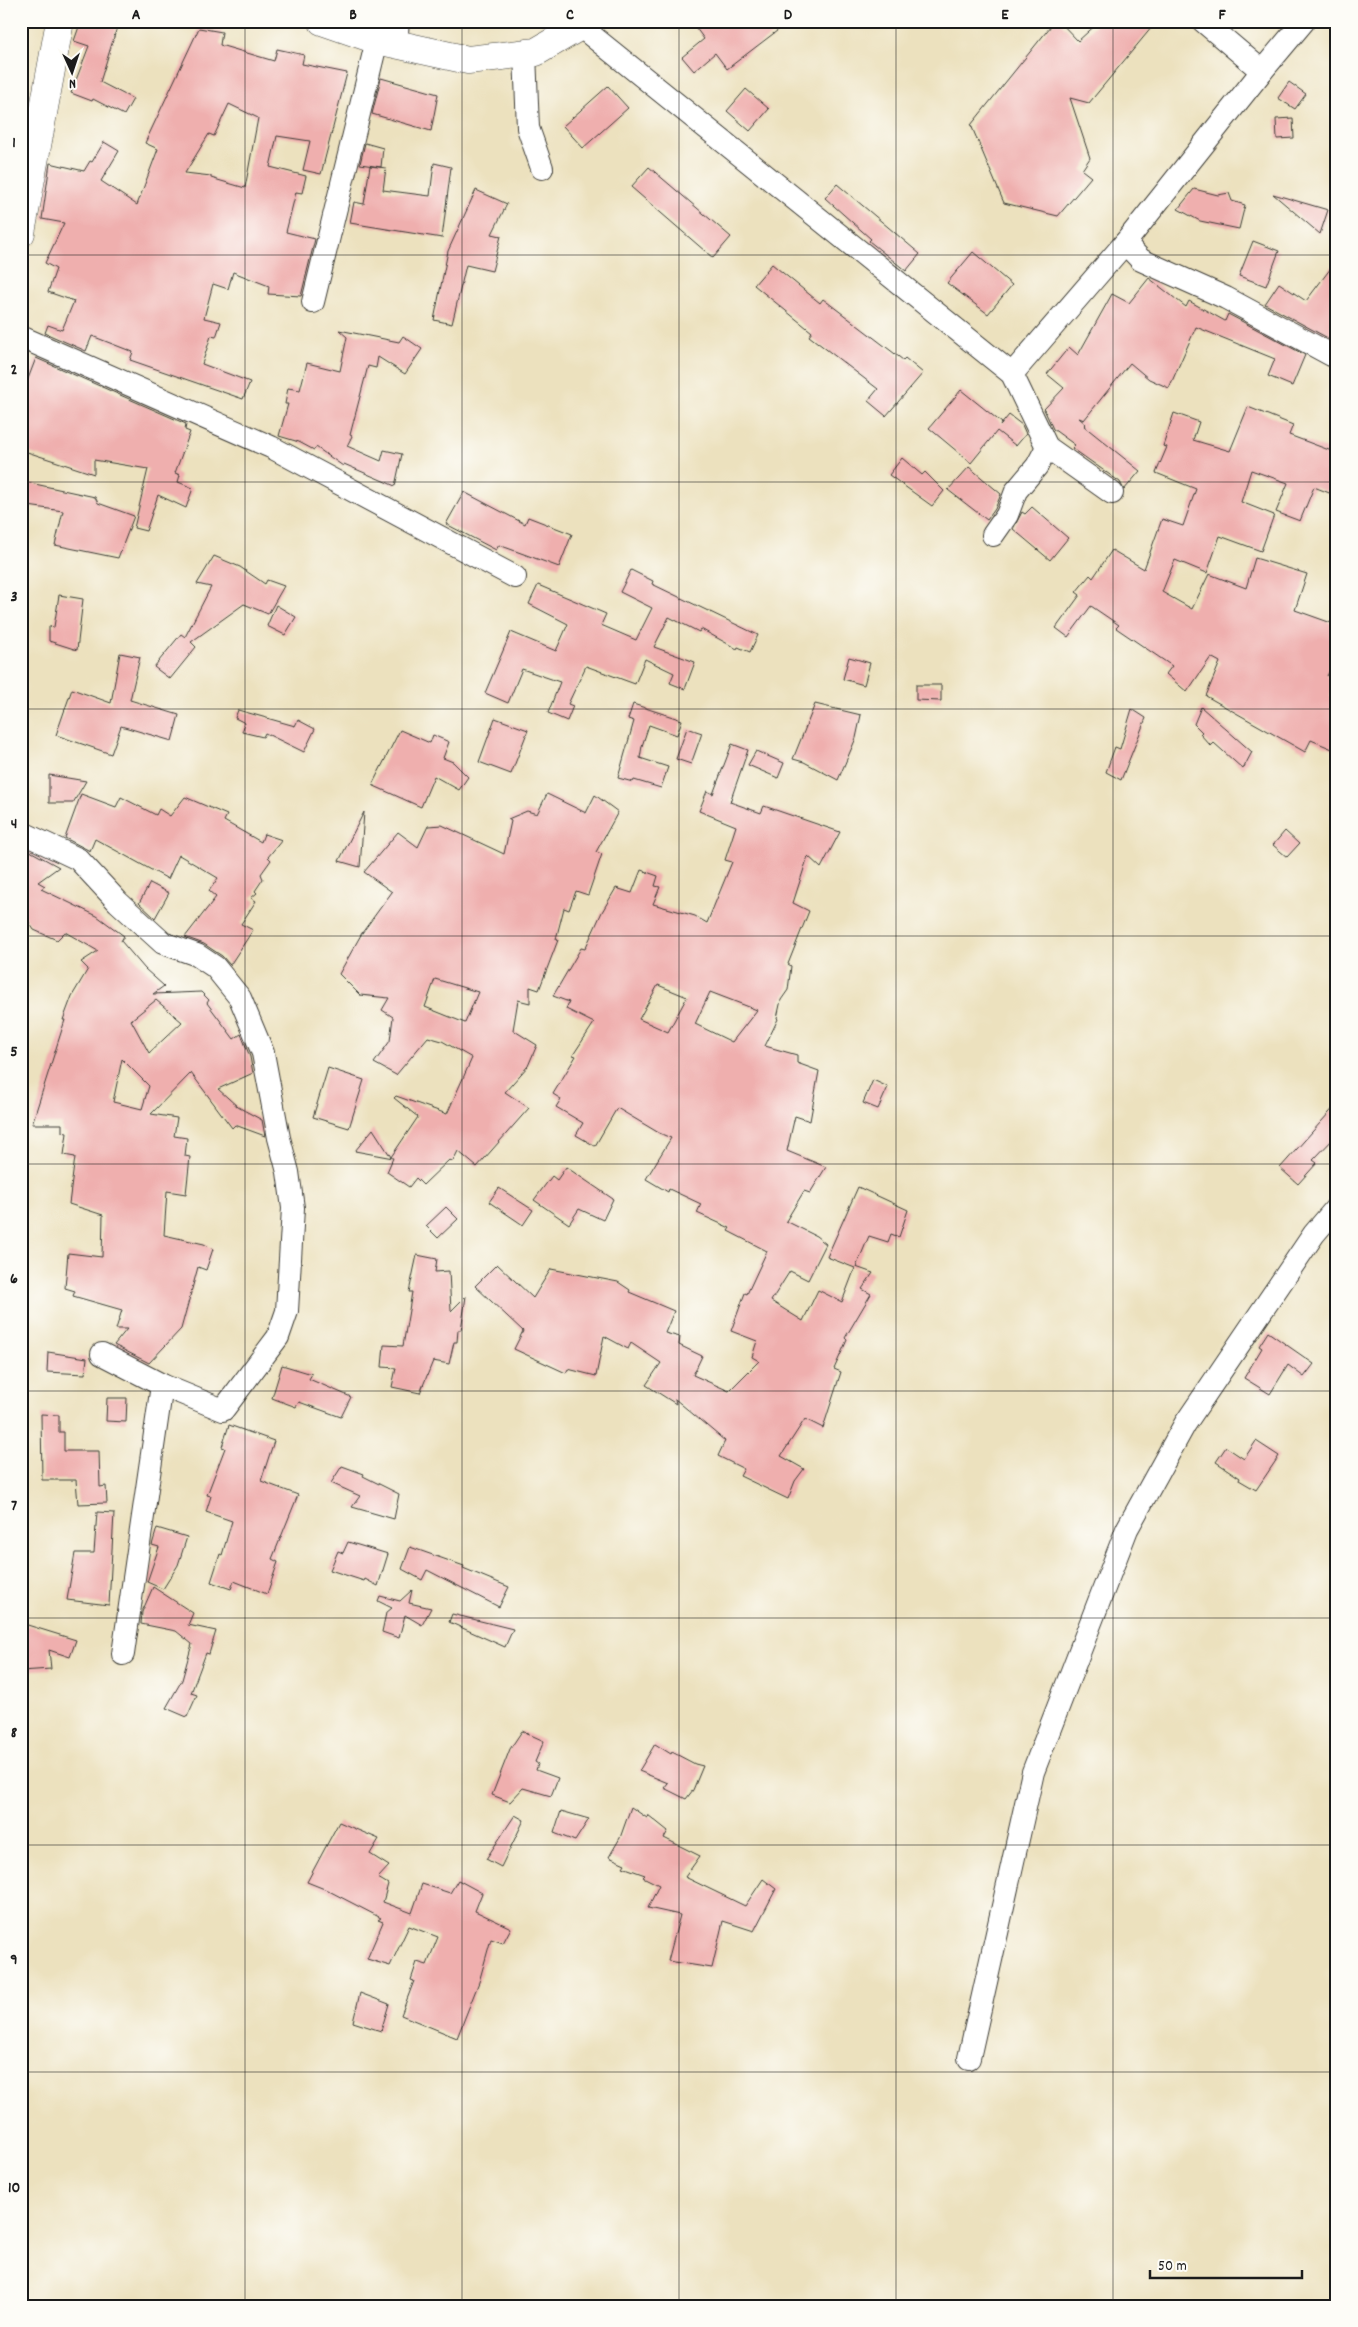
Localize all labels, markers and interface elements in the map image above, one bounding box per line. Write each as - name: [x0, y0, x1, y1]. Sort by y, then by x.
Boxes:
- text: A: [132, 4, 141, 27]
- text: B: [349, 4, 357, 27]
- text: C: [566, 4, 574, 27]
- text: D: [784, 4, 793, 27]
- text: E: [1001, 4, 1009, 27]
- text: F: [1218, 4, 1226, 27]
- north arrow: [48, 48, 98, 98]
- text: N: [69, 73, 77, 93]
- text: 1: [12, 132, 16, 155]
- text: 2: [11, 359, 18, 382]
- text: 3: [10, 586, 18, 609]
- text: 4: [11, 813, 17, 836]
- text: 5: [10, 1041, 18, 1064]
- text: 6: [10, 1268, 18, 1291]
- text: 7: [11, 1495, 17, 1518]
- text: 8: [11, 1722, 18, 1745]
- text: 9: [10, 1949, 18, 1972]
- text: 10: [8, 2177, 20, 2200]
- scale bar: [1150, 2247, 1303, 2279]
- text: 50 m: [1158, 2256, 1187, 2278]

